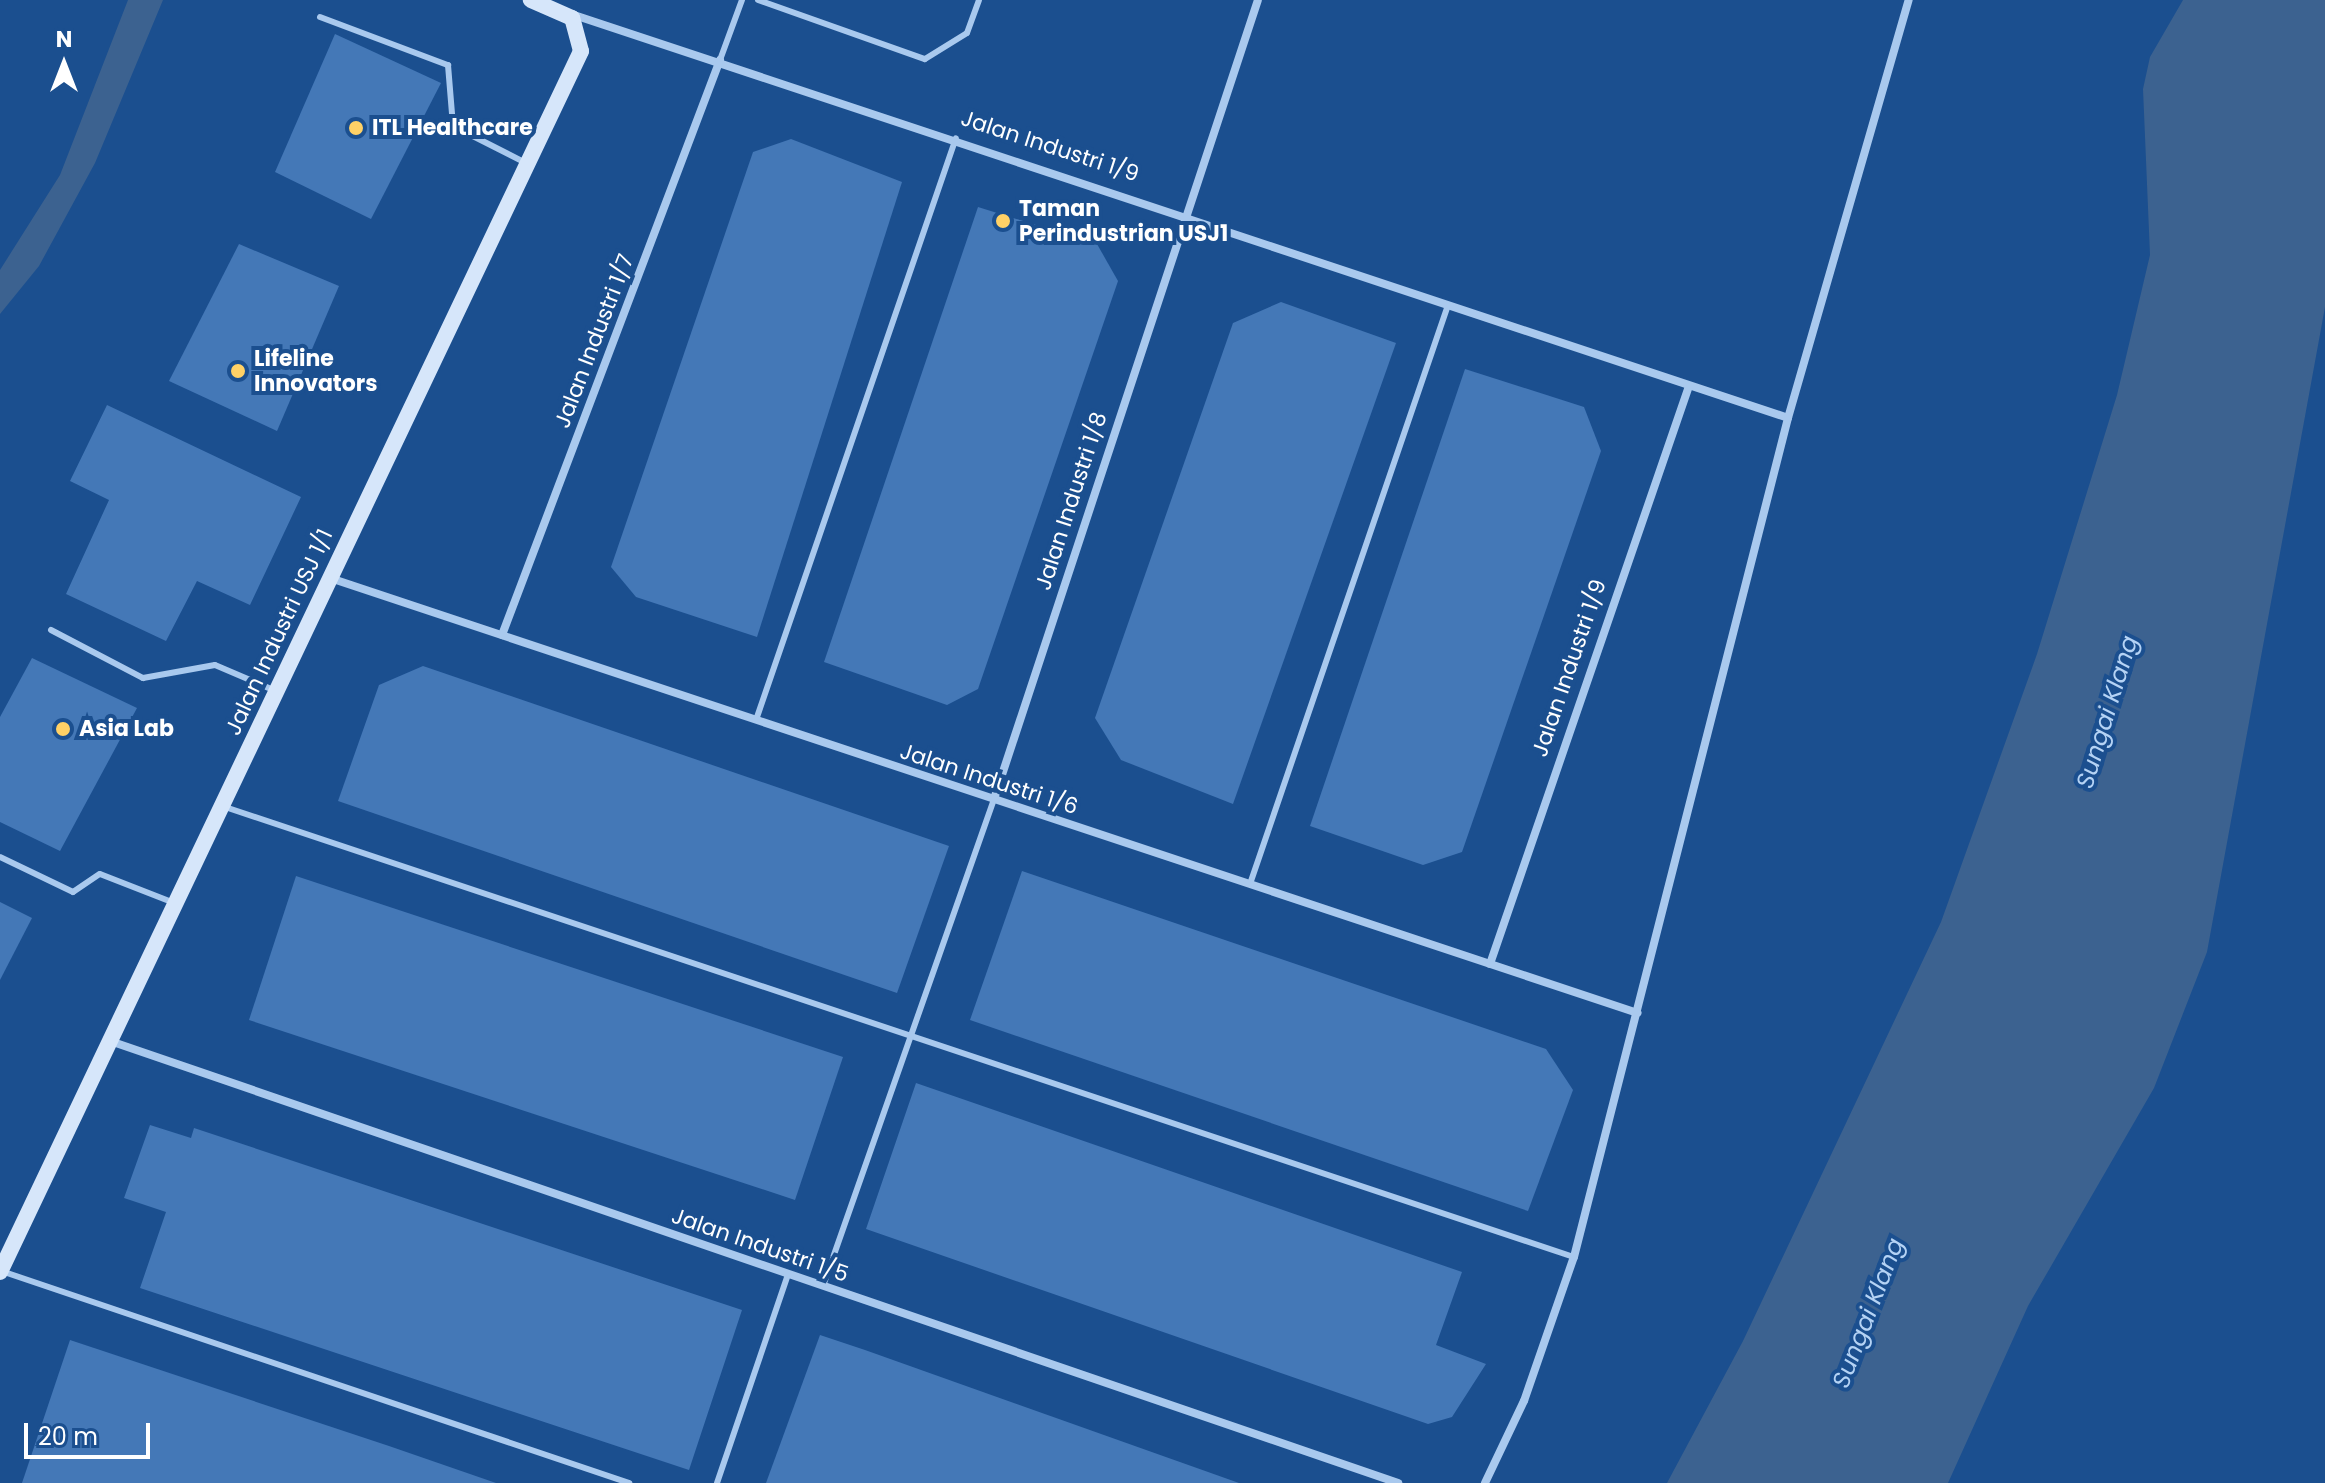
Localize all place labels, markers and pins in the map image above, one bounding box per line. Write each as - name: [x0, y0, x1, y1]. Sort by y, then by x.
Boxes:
- place label: ITL Healthcare: [372, 115, 533, 141]
- marker: ITL Healthcare: [347, 119, 365, 137]
- place label: Taman Perindustrian USJ1: [1019, 195, 1228, 246]
- marker: Taman Perindustrian USJ1: [994, 212, 1012, 230]
- place label: Lifeline Innovators: [254, 345, 378, 396]
- marker: Lifeline Innovators: [229, 362, 247, 380]
- place label: Asia Lab: [79, 716, 174, 742]
- marker: Asia Lab: [54, 720, 72, 738]

